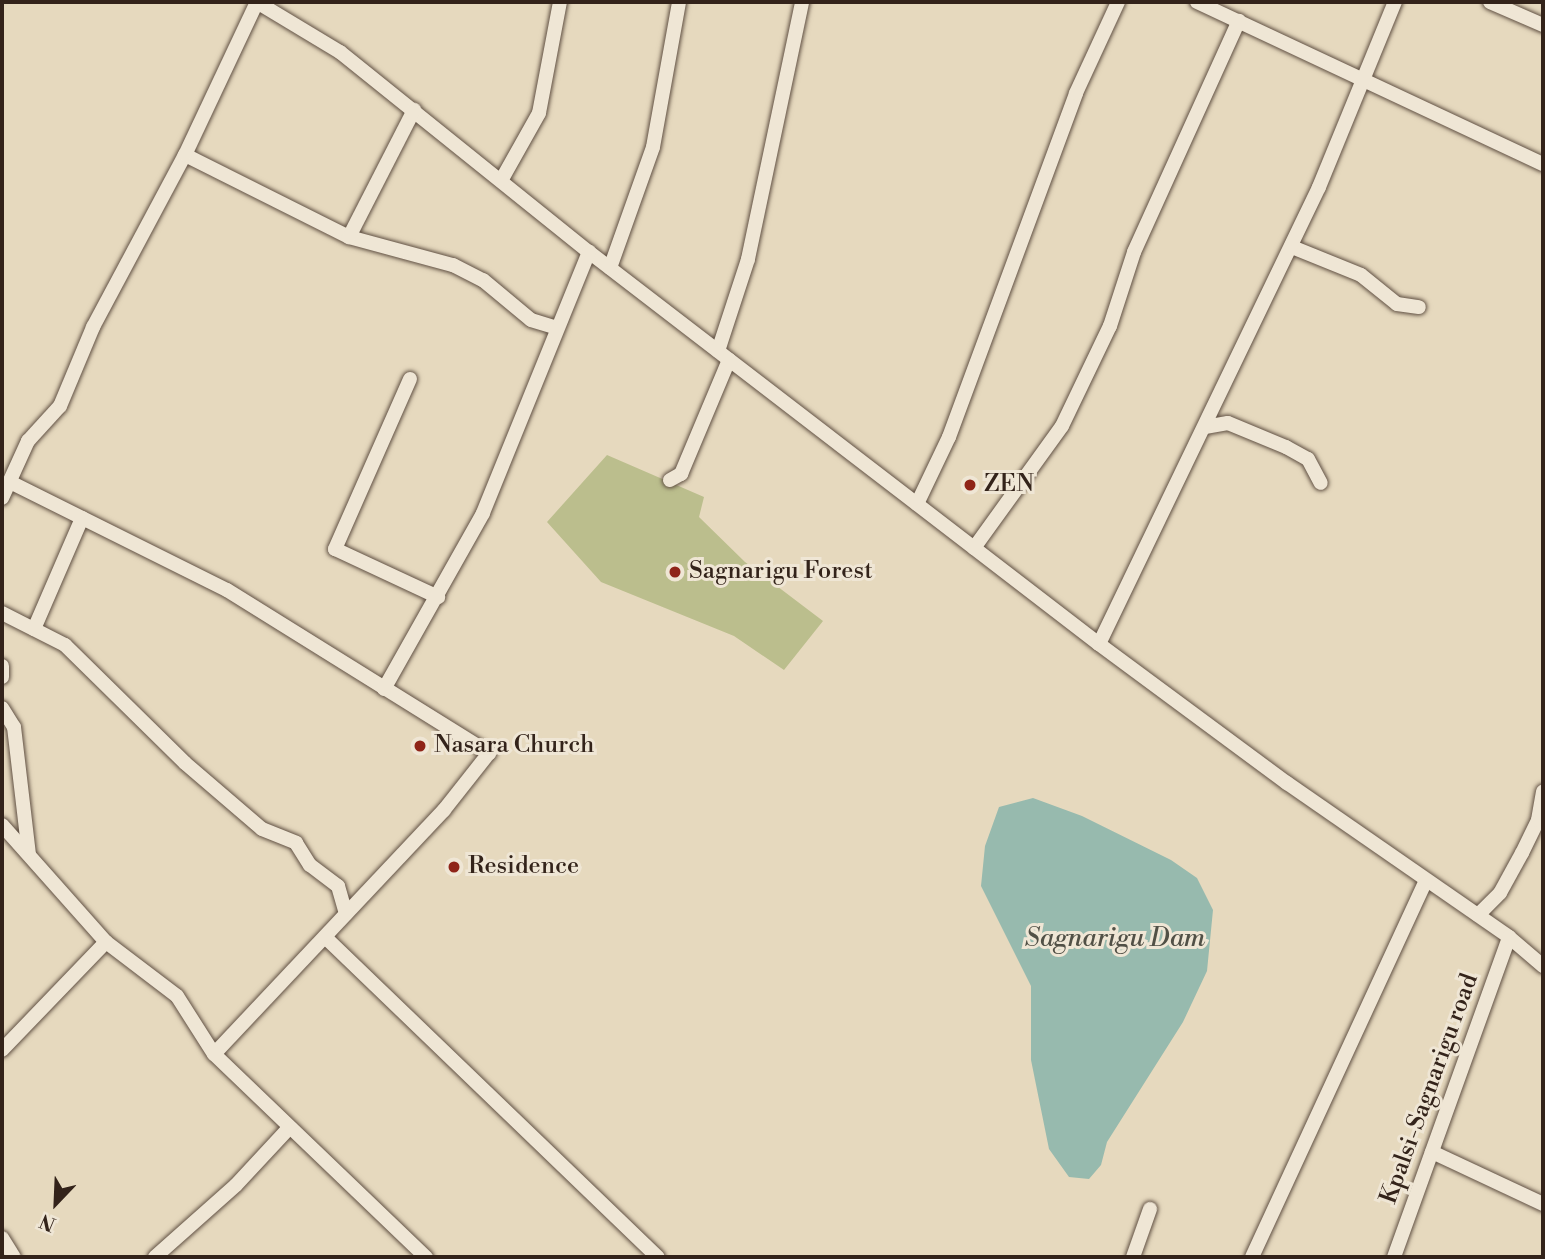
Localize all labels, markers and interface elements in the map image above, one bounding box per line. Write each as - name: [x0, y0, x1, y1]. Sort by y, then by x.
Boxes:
- place label: ZEN: [984, 471, 1034, 499]
- marker: ZEN: [962, 477, 978, 493]
- place label: Sagnarigu Forest: [689, 558, 873, 586]
- marker: Sagnarigu Forest: [667, 564, 683, 580]
- place label: Nasara Church: [434, 732, 594, 760]
- marker: Nasara Church: [412, 738, 428, 754]
- place label: Residence: [468, 853, 579, 881]
- marker: Residence: [446, 859, 462, 875]
- water label: Sagnarigu Dam: [1025, 923, 1205, 955]
- street label: Kpalsi-Sagnarigu road: [1375, 970, 1485, 1208]
- north arrow: [21, 1168, 91, 1238]
- text: N: [36, 1208, 59, 1236]

